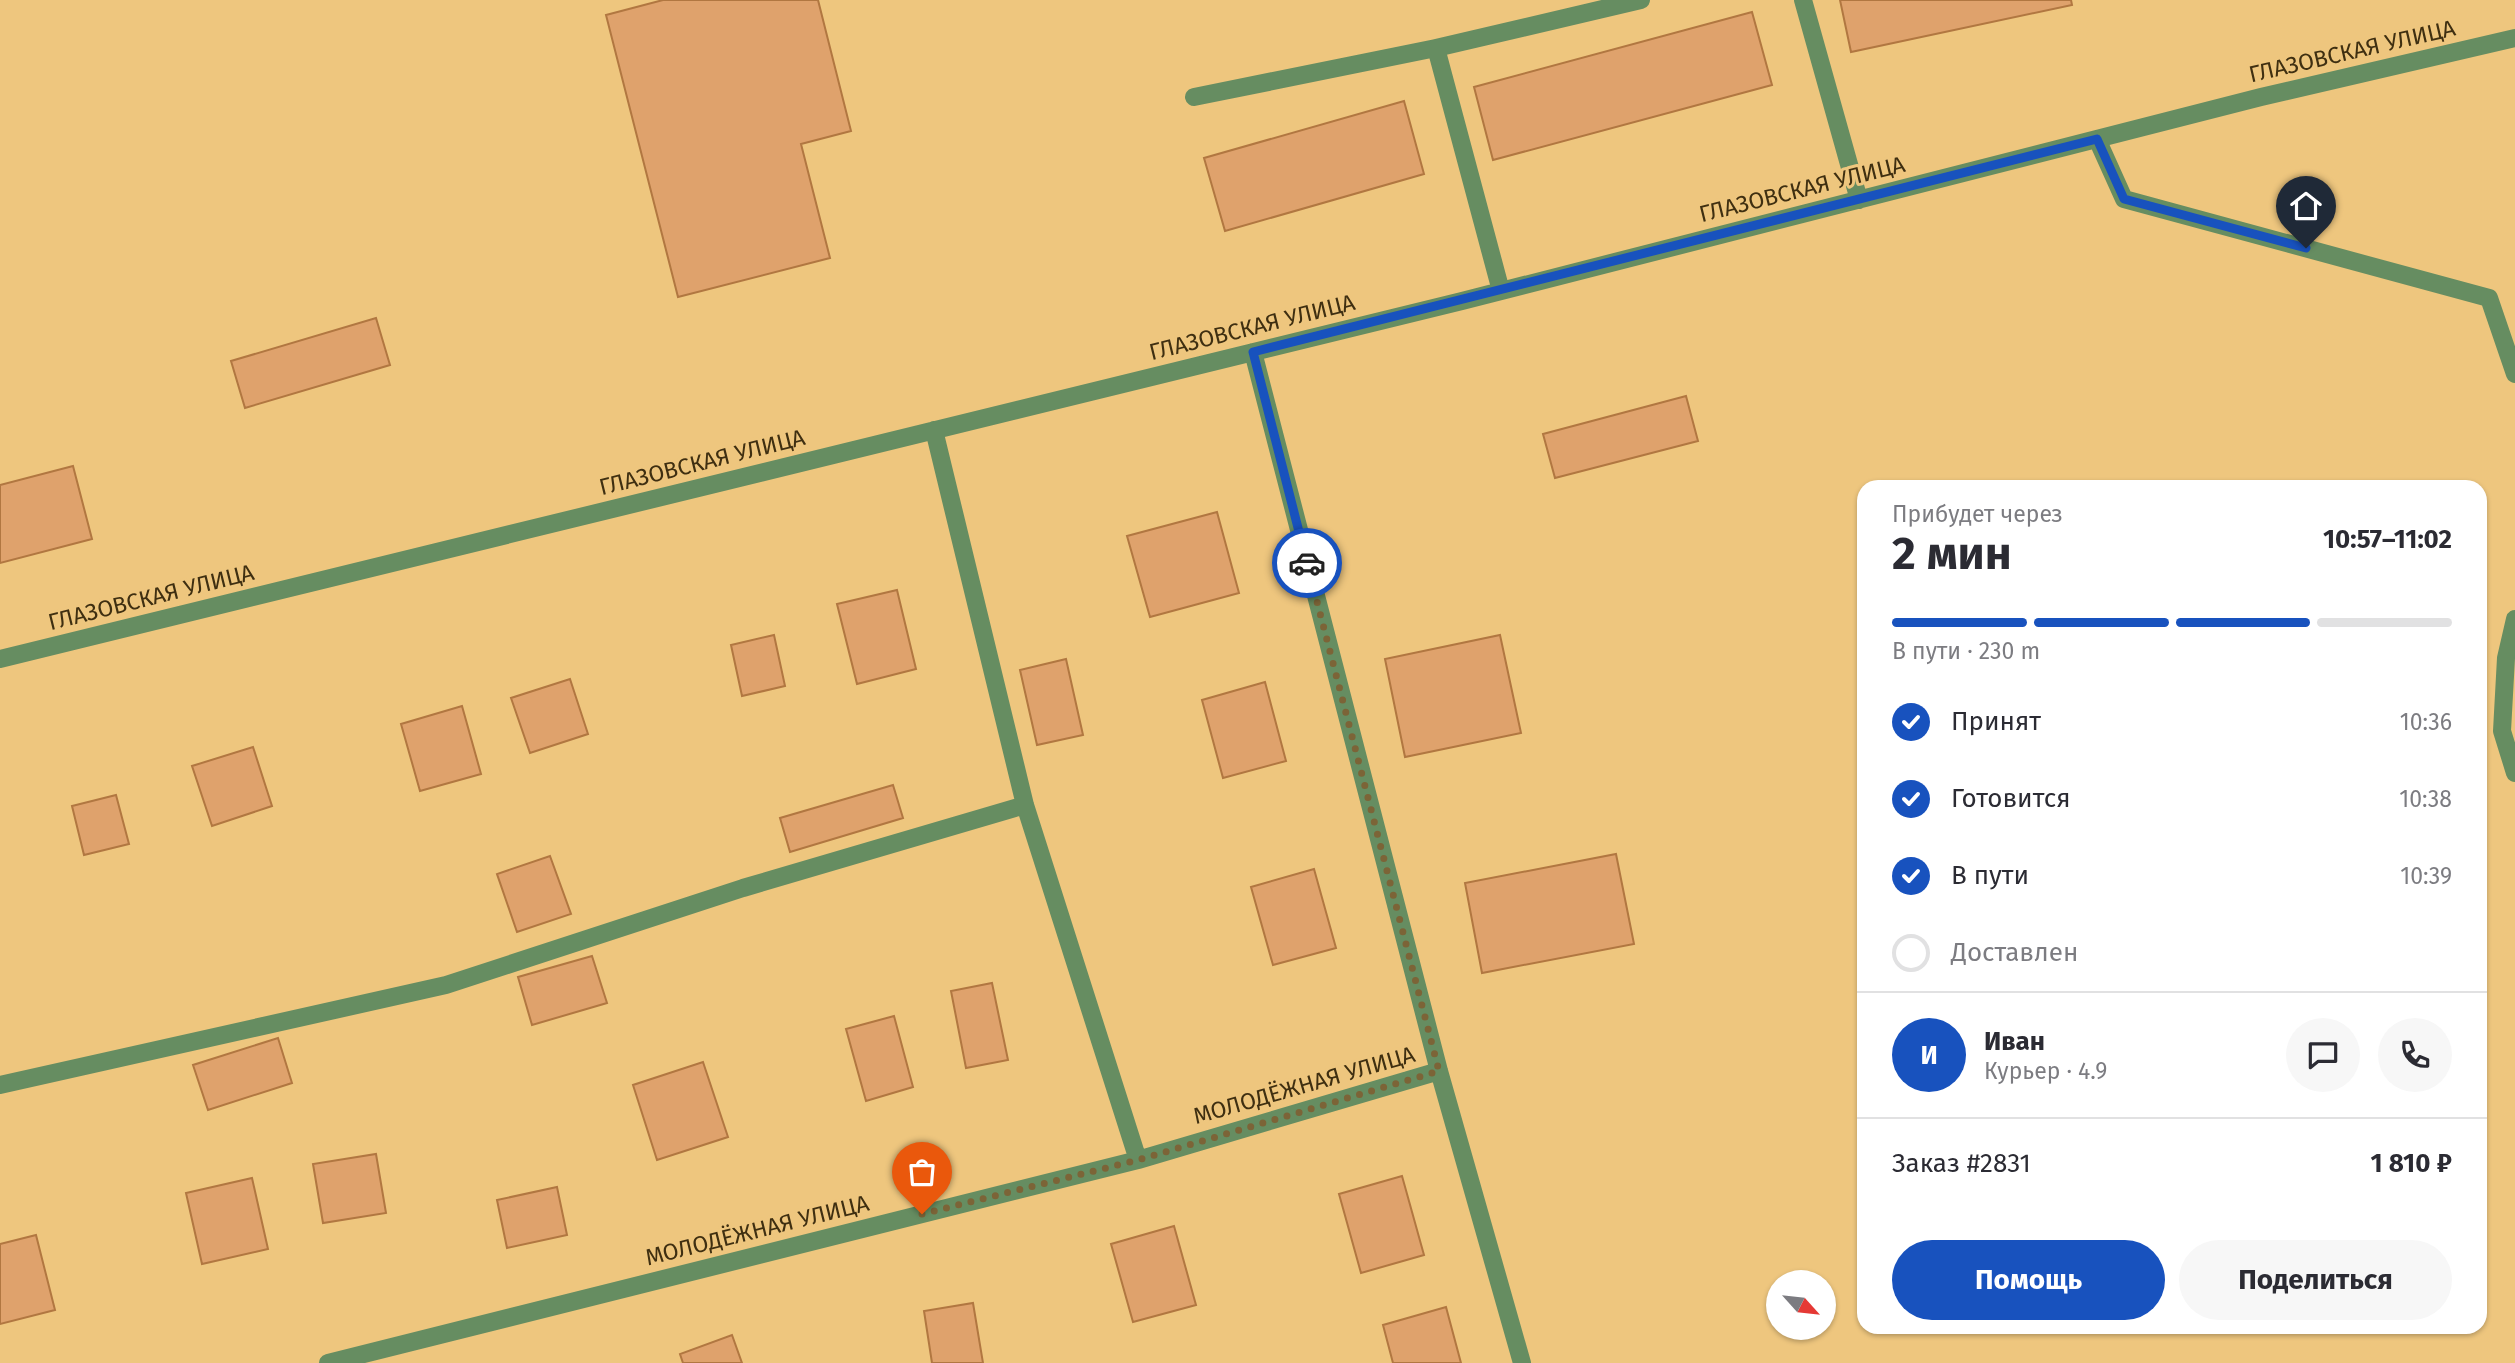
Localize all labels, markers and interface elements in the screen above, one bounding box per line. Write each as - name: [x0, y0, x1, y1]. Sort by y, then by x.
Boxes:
- street label: ГЛАЗОВСКАЯ УЛИЦА: [2246, 13, 2459, 88]
- street label: ГЛАЗОВСКАЯ УЛИЦА: [1696, 150, 1909, 228]
- pin: [2276, 176, 2336, 248]
- icon: home: [2287, 187, 2325, 225]
- street label: ГЛАЗОВСКАЯ УЛИЦА: [1146, 288, 1359, 366]
- street label: ГЛАЗОВСКАЯ УЛИЦА: [596, 423, 809, 501]
- text: Прибудет через: [1892, 500, 2063, 528]
- text: 10:57–11:02: [2323, 524, 2452, 555]
- text: 2 мин: [1892, 526, 2012, 581]
- courier: [1272, 528, 1342, 598]
- icon: car: [1288, 544, 1326, 582]
- street label: ГЛАЗОВСКАЯ УЛИЦА: [45, 558, 258, 636]
- text: В пути · 230 m: [1892, 637, 2040, 665]
- icon: check: [1892, 703, 1930, 741]
- text: Принят: [1951, 706, 2041, 737]
- text: 10:36: [2400, 708, 2452, 736]
- icon: check: [1892, 780, 1930, 818]
- text: Готовится: [1951, 783, 2071, 814]
- text: 10:38: [2399, 785, 2452, 813]
- icon: check: [1892, 857, 1930, 895]
- text: В пути: [1951, 860, 2029, 891]
- text: 10:39: [2400, 862, 2452, 890]
- text: Доставлен: [1951, 937, 2078, 968]
- button: chat: [2286, 1018, 2360, 1092]
- button: phone: [2378, 1018, 2452, 1092]
- text: Иван: [1984, 1026, 2045, 1057]
- street label: МОЛОДЁЖНАЯ УЛИЦА: [1190, 1040, 1419, 1130]
- text: И: [1920, 1040, 1938, 1071]
- text: Курьер · 4.9: [1984, 1057, 2107, 1085]
- pin: [892, 1142, 952, 1214]
- text: Заказ #2831: [1892, 1148, 2031, 1179]
- text: 1 810 ₽: [2371, 1148, 2452, 1179]
- icon: bag: [903, 1153, 941, 1191]
- street label: МОЛОДЁЖНАЯ УЛИЦА: [642, 1188, 872, 1271]
- button: Помощь: [1892, 1240, 2165, 1320]
- button: Поделиться: [2179, 1240, 2452, 1320]
- north arrow: [1766, 1270, 1836, 1340]
- map controls: [1766, 1270, 1836, 1340]

